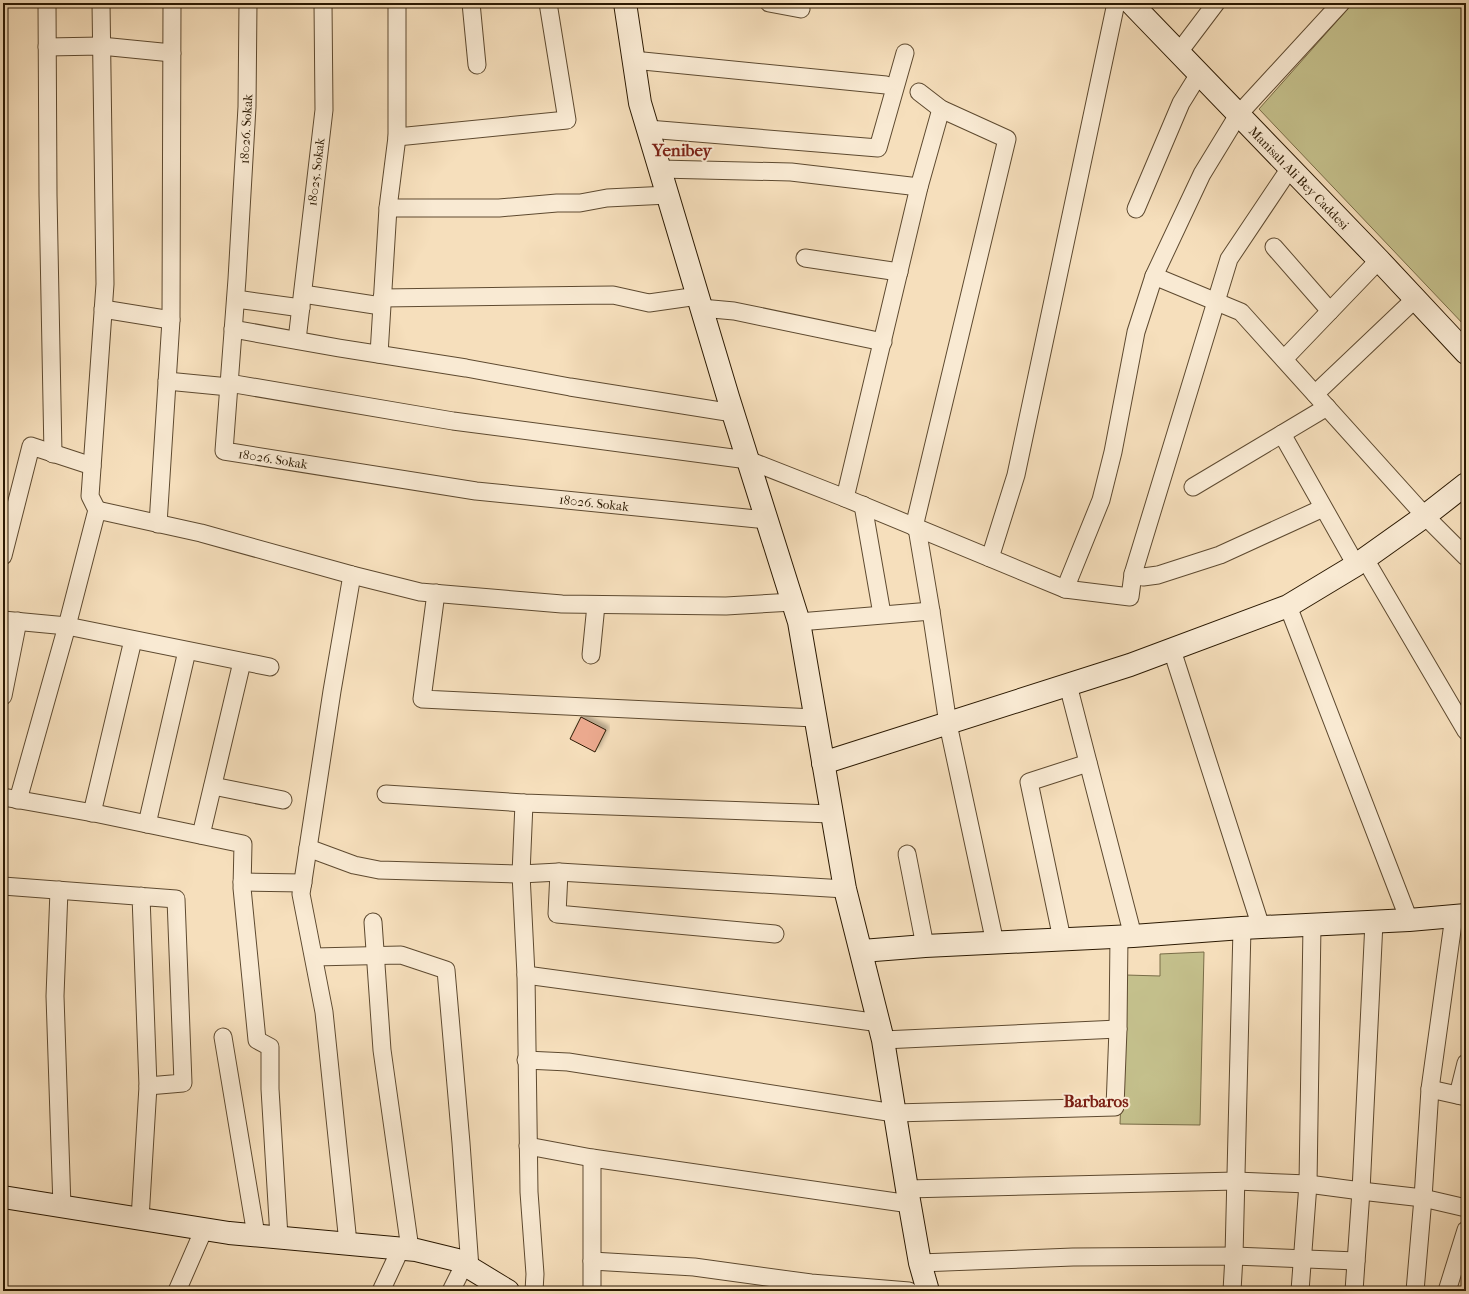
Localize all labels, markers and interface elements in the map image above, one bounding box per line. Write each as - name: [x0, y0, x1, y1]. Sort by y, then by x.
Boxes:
- street label: 18026. Sokak: [237, 93, 255, 164]
- street label: Manisalı Ali Bey Caddesi: [1246, 123, 1352, 233]
- street label: 18025. Sokak: [304, 137, 328, 207]
- district label: Yenibey: [651, 140, 713, 161]
- street label: 18026. Sokak: [237, 446, 309, 472]
- street label: 18026. Sokak: [558, 492, 630, 514]
- district label: Barbaros: [1064, 1091, 1129, 1111]

